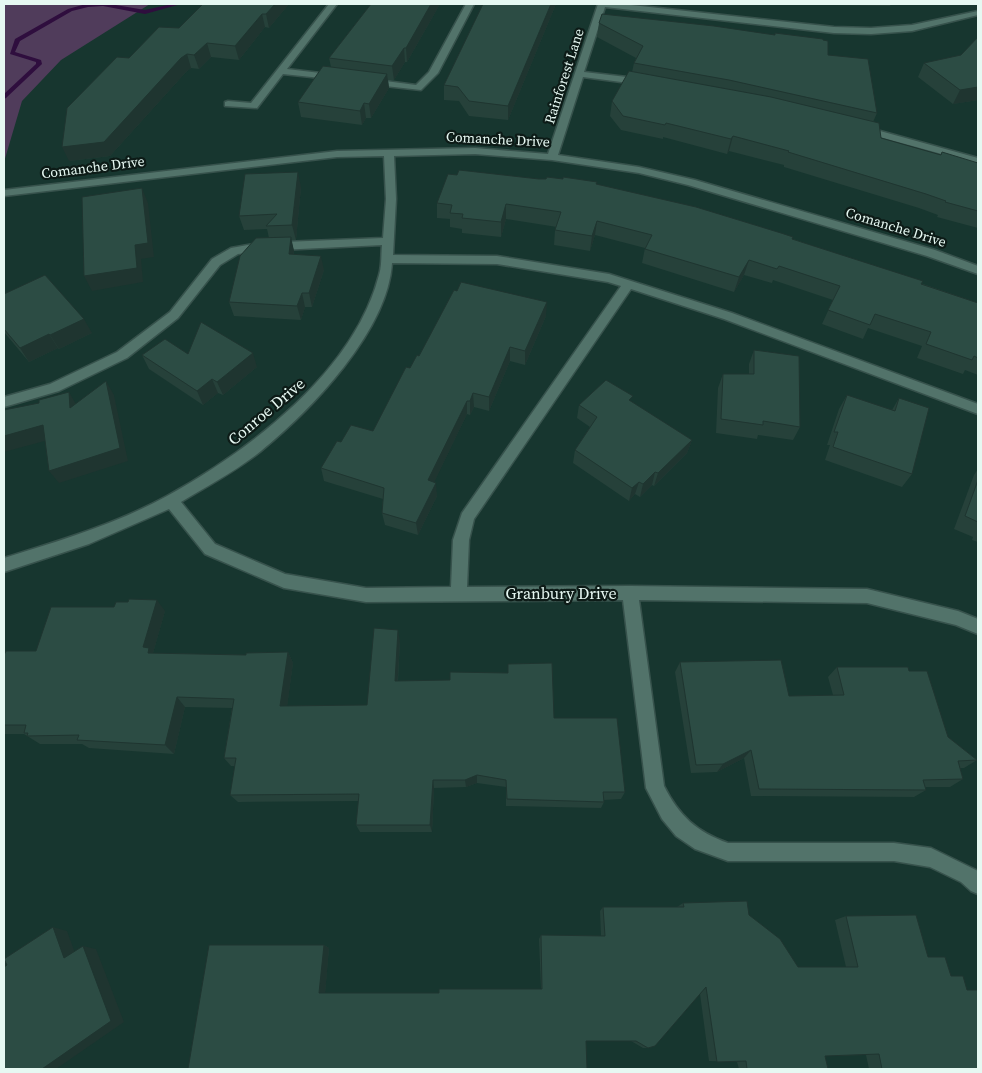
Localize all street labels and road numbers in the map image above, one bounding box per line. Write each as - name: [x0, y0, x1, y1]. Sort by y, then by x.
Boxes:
- street label: Rainforest Lane: [539, 26, 589, 126]
- street label: Comanche Drive: [446, 126, 550, 152]
- street label: Comanche Drive: [40, 151, 146, 183]
- street label: Comanche Drive: [843, 202, 949, 252]
- street label: Conroe Drive: [223, 372, 309, 450]
- street label: Granbury Drive: [505, 582, 617, 604]

